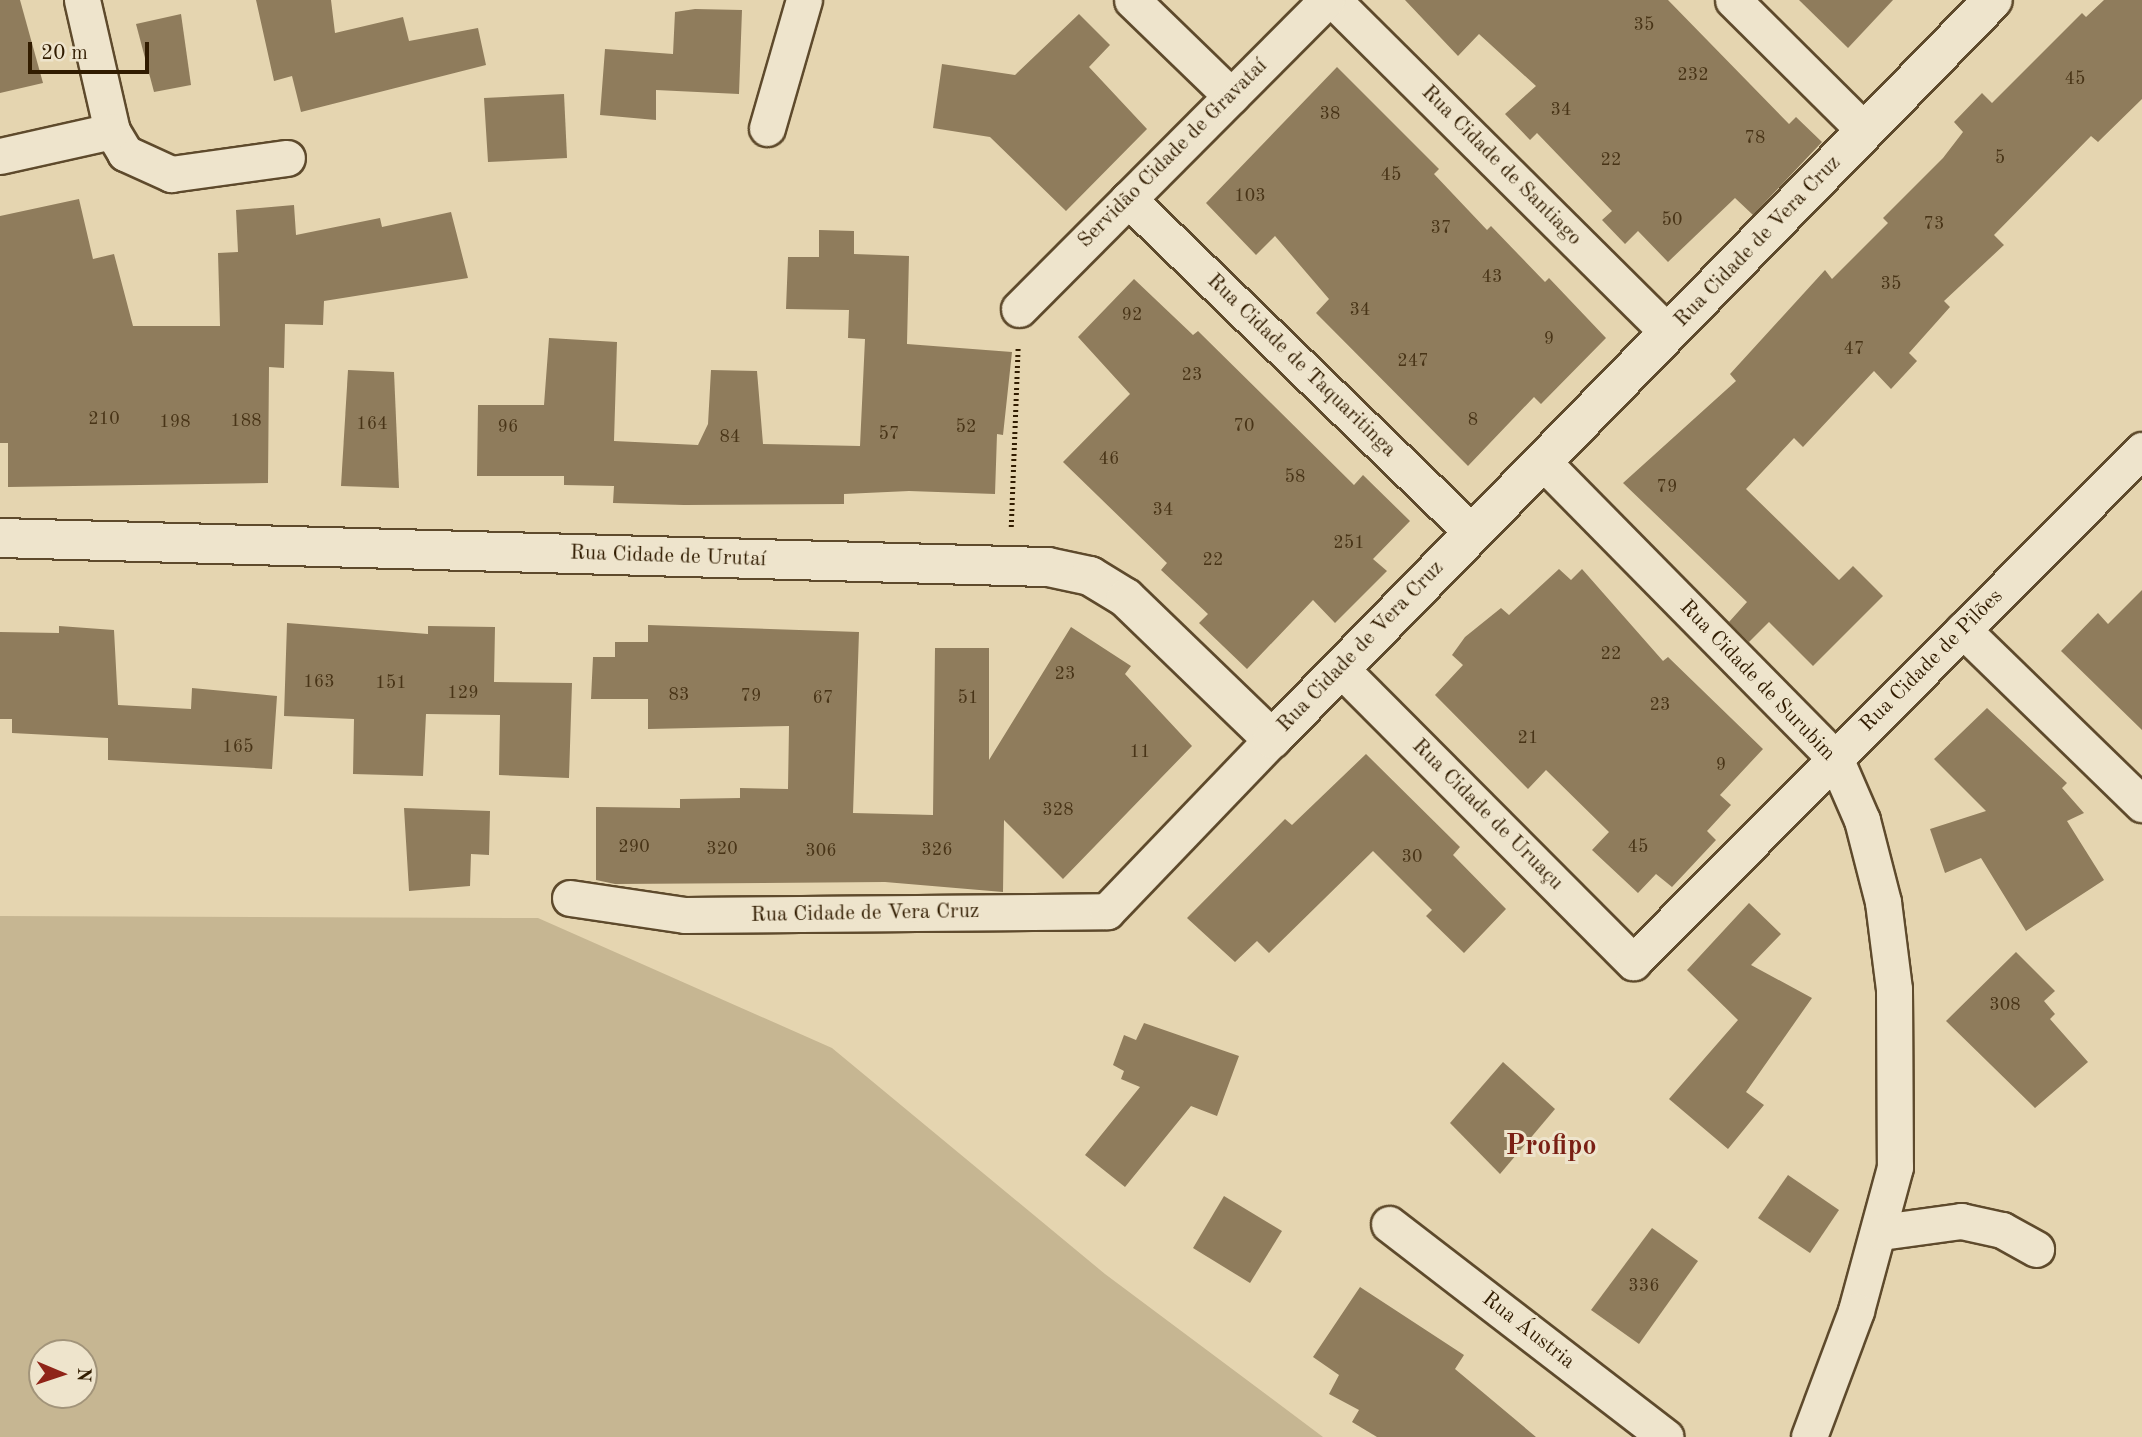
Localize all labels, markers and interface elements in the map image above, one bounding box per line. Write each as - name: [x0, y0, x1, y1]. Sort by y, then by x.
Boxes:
- house number: 35: [1634, 14, 1654, 36]
- scale bar: [32, 28, 152, 72]
- text: 20 m: [41, 43, 88, 64]
- street label: Servidão Cidade de Gravataí: [1073, 54, 1273, 254]
- house number: 232: [1677, 64, 1709, 86]
- house number: 45: [2065, 68, 2085, 90]
- street label: Rua Cidade de Santiago: [1416, 81, 1586, 251]
- house number: 34: [1551, 99, 1571, 121]
- house number: 38: [1320, 103, 1340, 125]
- house number: 78: [1745, 127, 1765, 149]
- house number: 5: [1995, 147, 2005, 169]
- house number: 22: [1601, 149, 1621, 171]
- street label: Rua Cidade de Vera Cruz: [1670, 151, 1846, 333]
- house number: 45: [1381, 164, 1401, 186]
- house number: 103: [1234, 185, 1266, 207]
- house number: 50: [1662, 209, 1682, 231]
- house number: 73: [1924, 213, 1944, 235]
- house number: 37: [1431, 217, 1451, 239]
- house number: 43: [1482, 266, 1502, 288]
- street label: Rua Cidade de Taquaritinga: [1201, 269, 1401, 463]
- house number: 35: [1881, 273, 1901, 295]
- house number: 34: [1350, 299, 1370, 321]
- house number: 92: [1122, 304, 1142, 326]
- house number: 9: [1544, 328, 1554, 350]
- house number: 47: [1844, 338, 1864, 360]
- house number: 247: [1397, 350, 1429, 372]
- house number: 23: [1182, 364, 1202, 386]
- house number: 210: [88, 408, 120, 430]
- house number: 8: [1468, 409, 1478, 431]
- house number: 188: [230, 410, 262, 432]
- house number: 198: [159, 411, 191, 433]
- house number: 164: [356, 413, 388, 435]
- house number: 70: [1234, 415, 1254, 437]
- house number: 96: [498, 416, 518, 438]
- house number: 52: [956, 416, 976, 438]
- house number: 57: [879, 423, 899, 445]
- house number: 84: [720, 426, 740, 448]
- house number: 46: [1099, 448, 1119, 470]
- house number: 58: [1285, 466, 1305, 488]
- house number: 79: [1657, 476, 1677, 498]
- house number: 34: [1153, 499, 1173, 521]
- house number: 251: [1333, 532, 1365, 554]
- street label: Rua Cidade de Urutaí: [570, 541, 766, 573]
- house number: 22: [1203, 549, 1223, 571]
- street label: Rua Cidade de Vera Cruz: [1273, 556, 1449, 738]
- street label: Rua Cidade de Pilões: [1855, 584, 2009, 738]
- street label: Rua Cidade de Surubim: [1674, 595, 1840, 767]
- house number: 22: [1601, 643, 1621, 665]
- house number: 23: [1055, 663, 1075, 685]
- house number: 163: [303, 671, 335, 693]
- house number: 151: [375, 672, 407, 694]
- house number: 129: [447, 682, 479, 704]
- house number: 83: [669, 684, 689, 706]
- house number: 79: [741, 685, 761, 707]
- house number: 67: [813, 687, 833, 709]
- house number: 51: [958, 687, 978, 709]
- house number: 23: [1650, 694, 1670, 716]
- house number: 21: [1518, 727, 1538, 749]
- street label: Rua Cidade de Uruaçu: [1406, 734, 1568, 896]
- house number: 165: [222, 736, 254, 758]
- house number: 11: [1130, 741, 1150, 763]
- house number: 9: [1716, 754, 1726, 776]
- house number: 328: [1042, 799, 1074, 821]
- house number: 290: [618, 836, 650, 858]
- house number: 45: [1628, 836, 1648, 858]
- house number: 320: [706, 838, 738, 860]
- house number: 326: [921, 839, 953, 861]
- house number: 306: [805, 840, 837, 862]
- house number: 30: [1402, 846, 1422, 868]
- street label: Rua Cidade de Vera Cruz: [751, 899, 979, 929]
- house number: 308: [1989, 994, 2021, 1016]
- district label: Profipo: [1506, 1130, 1596, 1164]
- house number: 336: [1628, 1275, 1660, 1297]
- street label: Rua Áustria: [1477, 1287, 1579, 1375]
- north arrow: [28, 1339, 98, 1409]
- text: N: [73, 1367, 92, 1382]

